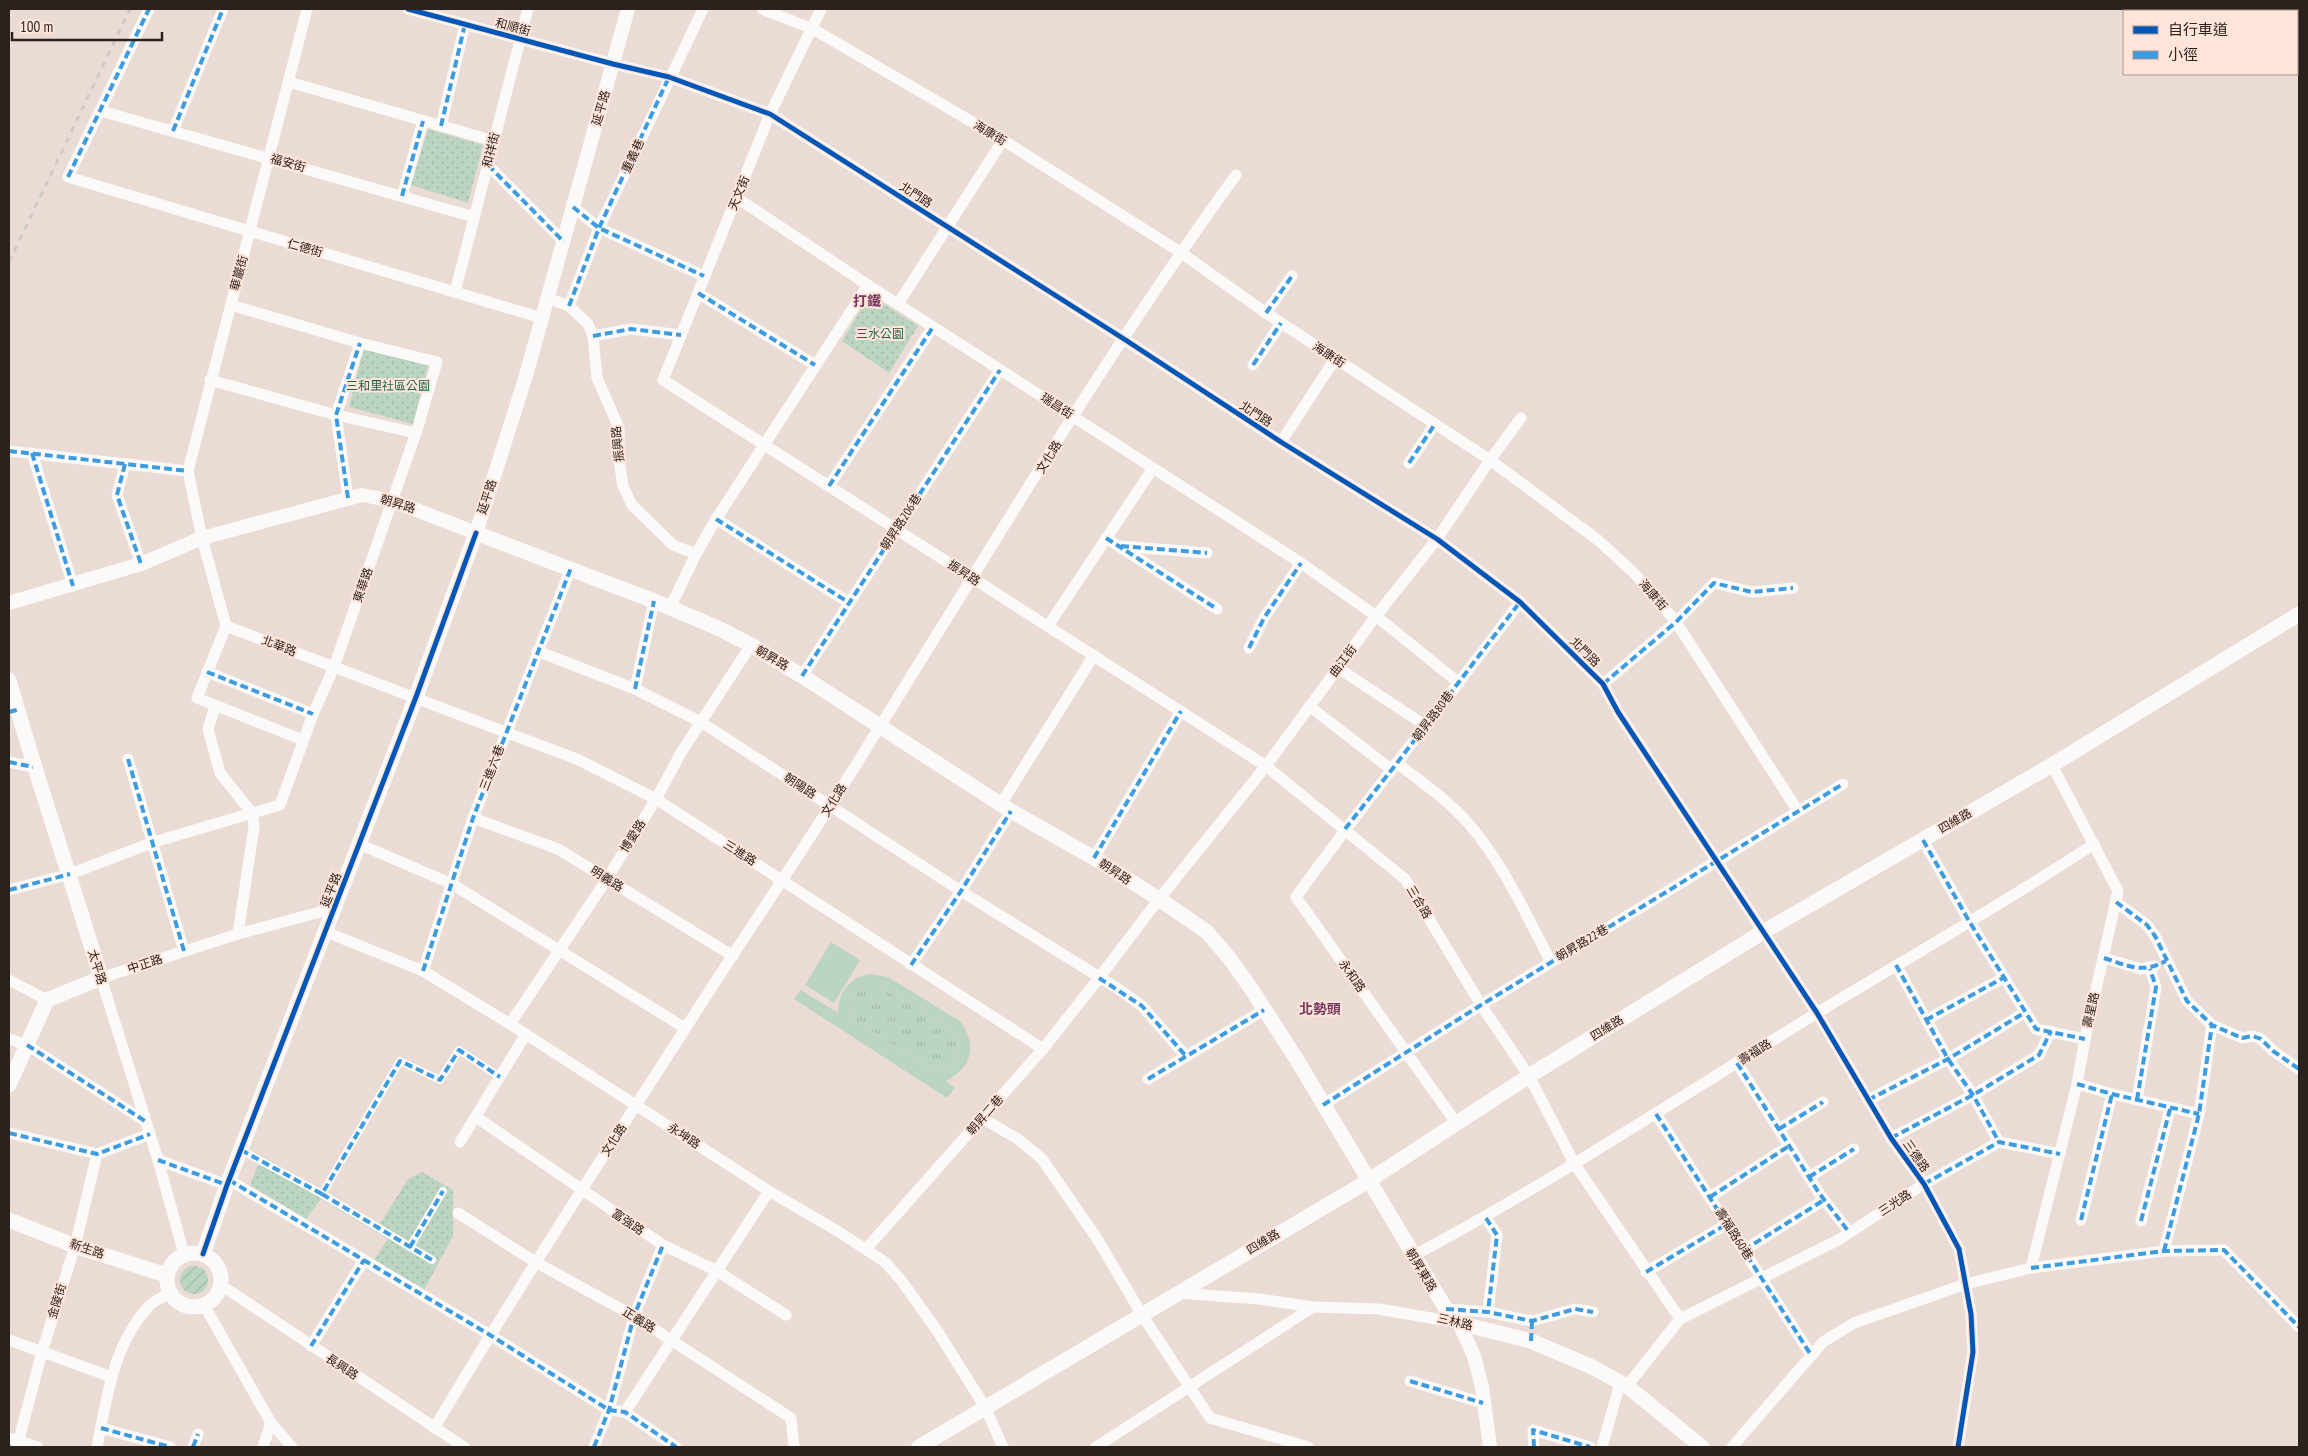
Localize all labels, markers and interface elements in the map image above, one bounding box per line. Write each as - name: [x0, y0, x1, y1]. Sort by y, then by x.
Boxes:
- scale bar: [12, 10, 162, 42]
- legend: [2123, 10, 2298, 75]
- street label: 和順街: [494, 15, 532, 38]
- text: 100 m: [20, 17, 53, 36]
- text: 自行車道: [2168, 20, 2228, 39]
- text: 小徑: [2168, 45, 2198, 64]
- street label: 延平路: [588, 88, 613, 127]
- street label: 海康街: [971, 117, 1010, 148]
- street label: 和祥街: [479, 131, 502, 169]
- street label: 重義巷: [618, 136, 647, 175]
- street label: 福安街: [269, 150, 308, 175]
- street label: 天文街: [725, 173, 752, 212]
- street label: 北門路: [897, 178, 935, 211]
- street label: 仁德街: [286, 235, 325, 260]
- street label: 華巖街: [227, 254, 250, 292]
- district label: 打鐵: [853, 292, 881, 310]
- park label: 三水公園: [856, 326, 904, 341]
- street label: 海康街: [1310, 338, 1348, 371]
- park label: 三和里社區公園: [346, 378, 430, 393]
- street label: 瑞昌街: [1038, 389, 1076, 422]
- street label: 北門路: [1237, 397, 1275, 430]
- street label: 振興路: [608, 425, 627, 463]
- street label: 文化路: [1033, 437, 1064, 476]
- street label: 延平路: [474, 477, 499, 516]
- street label: 朝昇路: [379, 491, 418, 516]
- street label: 朝昇路206巷: [877, 491, 924, 553]
- street label: 振昇路: [945, 556, 983, 589]
- street label: 東華路: [350, 565, 375, 604]
- street label: 海康街: [1636, 576, 1671, 613]
- street label: 北華路: [260, 632, 299, 659]
- street label: 北門路: [1567, 634, 1603, 670]
- street label: 朝昇路: [753, 642, 792, 673]
- street label: 曲江街: [1326, 642, 1359, 680]
- street label: 朝昇路80巷: [1409, 688, 1456, 744]
- street label: 三進六巷: [476, 743, 507, 793]
- street label: 朝陽路: [781, 769, 819, 802]
- street label: 文化路: [818, 780, 849, 819]
- street label: 四維路: [1935, 805, 1974, 836]
- street label: 博愛路: [617, 816, 648, 855]
- street label: 三進路: [721, 837, 760, 868]
- street label: 朝昇路: [1096, 855, 1134, 888]
- street label: 明義路: [588, 863, 627, 894]
- street label: 延平路: [317, 870, 344, 909]
- street label: 三合路: [1404, 882, 1435, 921]
- street label: 朝昇路22巷: [1553, 921, 1611, 964]
- street label: 太平路: [85, 947, 110, 986]
- street label: 中正路: [125, 951, 164, 976]
- street label: 永和路: [1336, 957, 1369, 995]
- street label: 壽星路: [2079, 991, 2102, 1029]
- district label: 北勢頭: [1299, 1000, 1341, 1018]
- street label: 四維路: [1587, 1012, 1626, 1043]
- street label: 壽福路: [1735, 1036, 1774, 1067]
- street label: 朝昇二巷: [963, 1092, 1006, 1138]
- street label: 永坤路: [665, 1119, 703, 1152]
- street label: 文化路: [597, 1121, 630, 1159]
- street label: 三德路: [1900, 1137, 1933, 1175]
- street label: 三光路: [1876, 1186, 1914, 1219]
- street label: 富強路: [609, 1205, 647, 1238]
- street label: 壽福路60巷: [1712, 1205, 1757, 1262]
- street label: 四維路: [1243, 1226, 1282, 1257]
- street label: 新生路: [68, 1236, 107, 1261]
- street label: 朝昇東路: [1403, 1245, 1440, 1294]
- street label: 金陵街: [44, 1281, 69, 1320]
- street label: 正義路: [620, 1304, 659, 1335]
- street label: 三林路: [1436, 1310, 1474, 1333]
- street label: 長興路: [323, 1350, 361, 1383]

